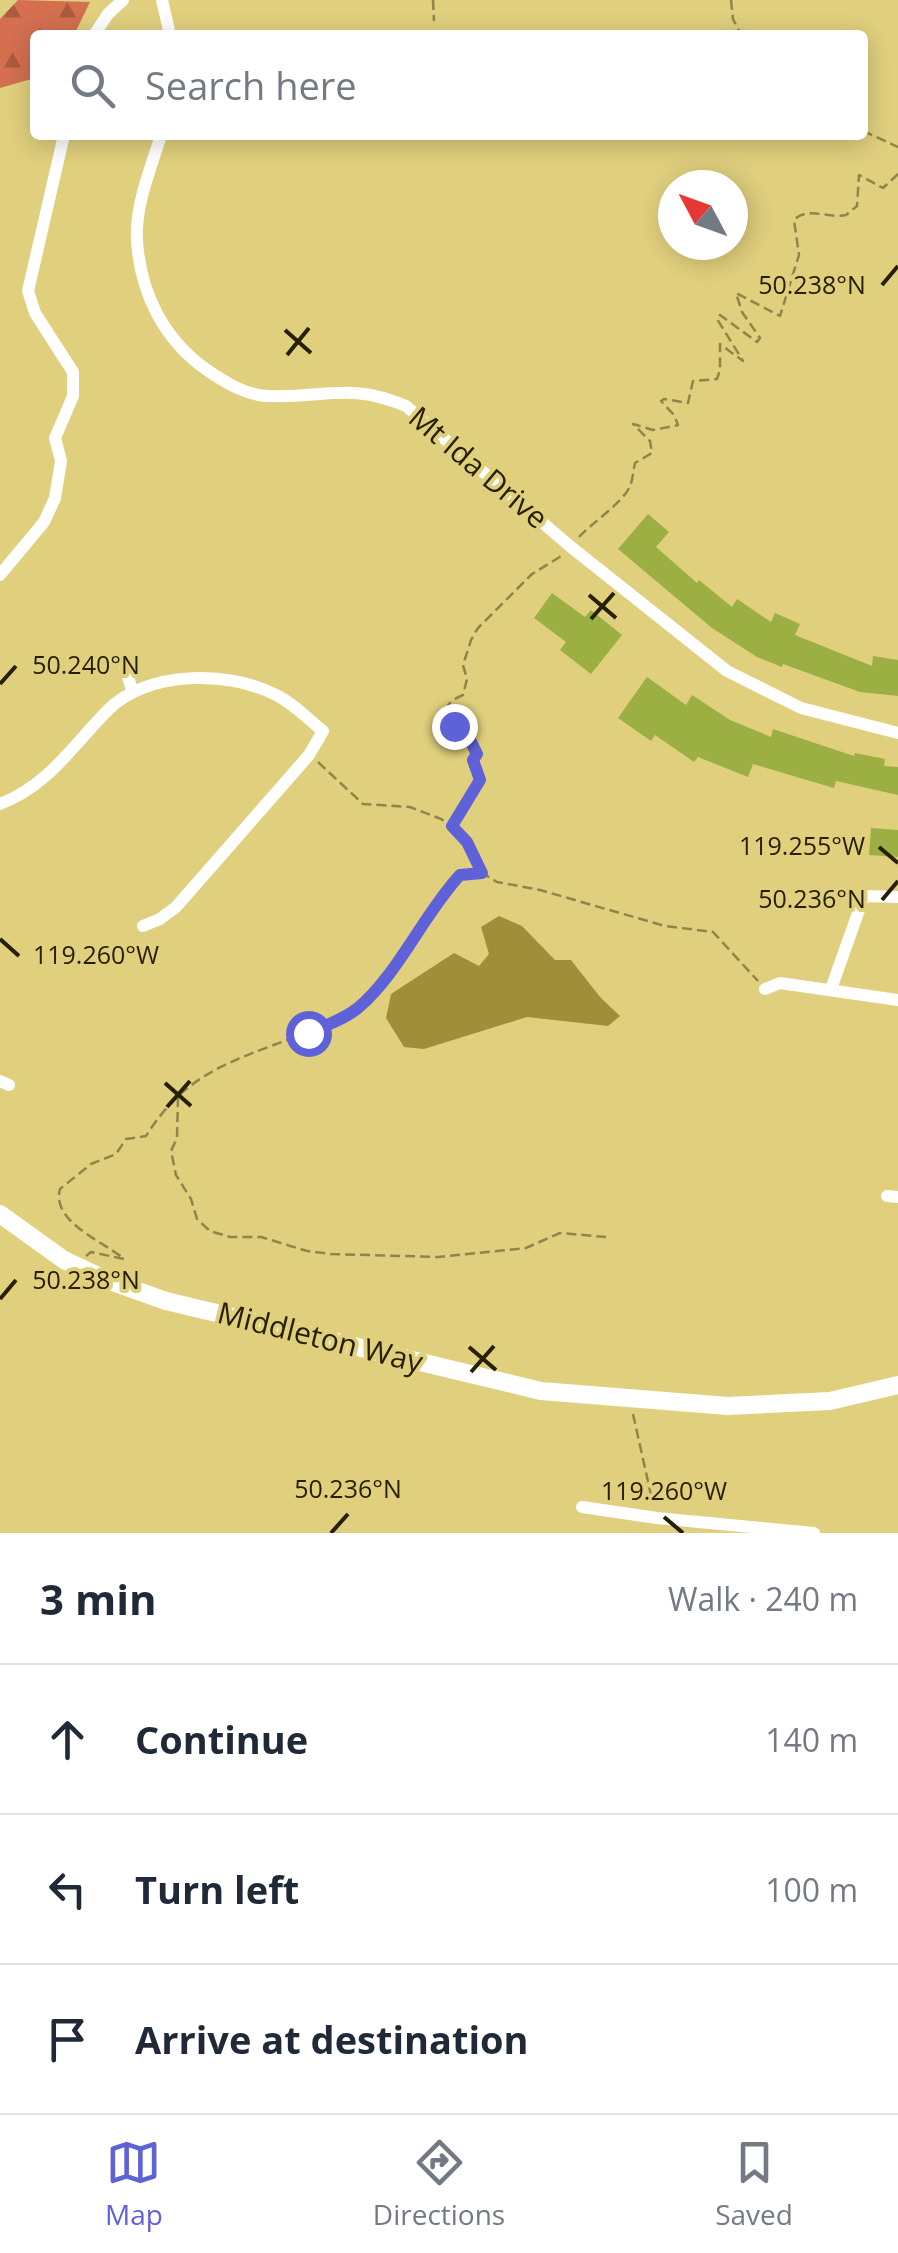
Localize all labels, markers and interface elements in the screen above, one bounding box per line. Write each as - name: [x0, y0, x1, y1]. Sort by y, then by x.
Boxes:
- search box: [30, 30, 868, 140]
- icon: search: [65, 58, 120, 113]
- text: Search here: [145, 59, 357, 111]
- north arrow: [658, 170, 748, 260]
- text: 50.238°N: [758, 267, 866, 301]
- street label: Mt Ida Drive: [401, 396, 557, 537]
- text: 50.240°N: [32, 647, 140, 681]
- route end: [432, 704, 478, 750]
- text: 119.255°W: [739, 828, 865, 862]
- text: 50.236°N: [758, 881, 866, 915]
- text: 119.260°W: [33, 937, 159, 971]
- route start: [286, 1011, 332, 1057]
- text: 50.238°N: [32, 1262, 140, 1296]
- street label: Middleton Way: [214, 1291, 428, 1382]
- text: 50.236°N: [294, 1471, 402, 1505]
- text: 119.260°W: [601, 1473, 727, 1507]
- text: 3 min: [40, 1570, 157, 1627]
- text: Walk · 240 m: [668, 1577, 858, 1620]
- icon: ahead: [40, 1712, 95, 1767]
- text: Continue: [135, 1713, 308, 1765]
- text: 140 m: [765, 1718, 858, 1761]
- icon: left: [40, 1862, 95, 1917]
- text: Turn left: [135, 1863, 299, 1915]
- text: 100 m: [765, 1868, 858, 1911]
- icon: arrive: [40, 2012, 95, 2067]
- text: Arrive at destination: [135, 2013, 529, 2065]
- tab: Map: [105, 2135, 163, 2233]
- tab: Directions: [373, 2135, 505, 2233]
- tab: Saved: [715, 2135, 793, 2233]

